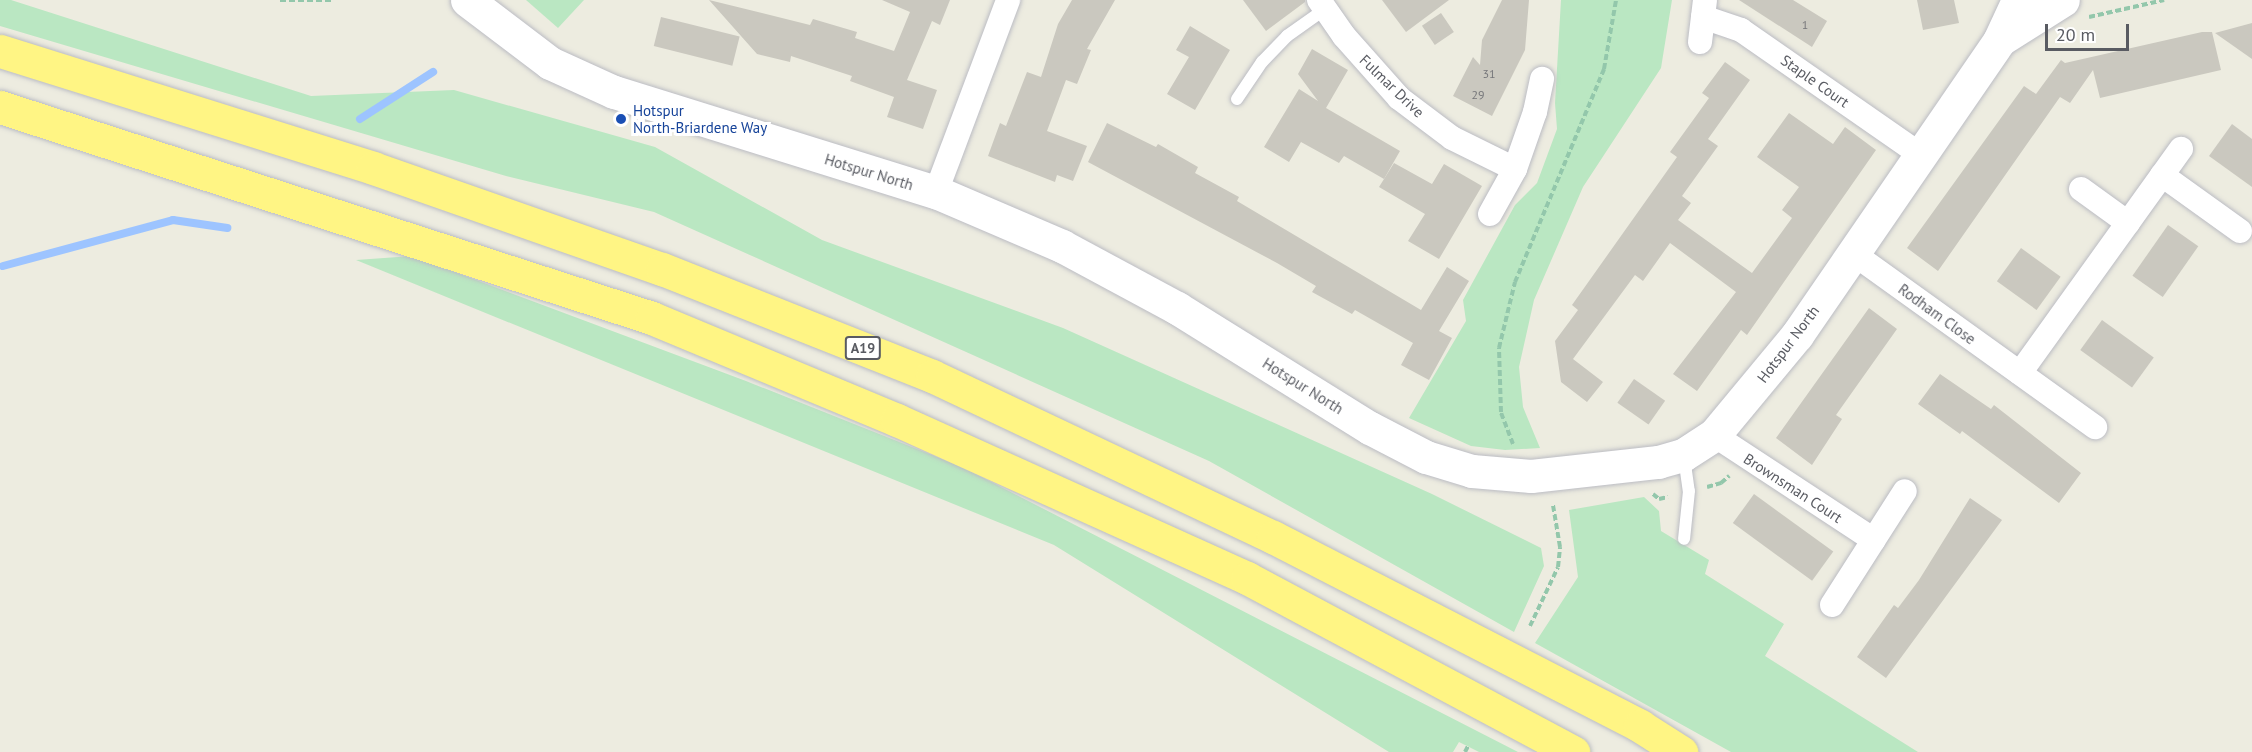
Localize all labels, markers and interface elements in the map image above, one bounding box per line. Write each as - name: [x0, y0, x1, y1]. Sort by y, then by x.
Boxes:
- scale bar: [2048, 12, 2132, 50]
- house number: 1: [1802, 18, 1808, 32]
- text: 20 m: [2056, 23, 2095, 46]
- street label: Fulmar Drive: [1356, 51, 1428, 121]
- street label: Staple Court: [1777, 51, 1853, 111]
- house number: 31: [1482, 67, 1496, 81]
- house number: 29: [1471, 88, 1485, 102]
- place label: Hotspur North-Briardene Way: [633, 101, 768, 136]
- marker: Hotspur North-Briardene Way: [614, 112, 628, 126]
- street label: Hotspur North: [822, 150, 916, 194]
- street label: Rodham Close: [1895, 280, 1979, 348]
- street label: Hotspur North: [1753, 302, 1823, 386]
- road number: A19: [844, 337, 882, 359]
- street label: Hotspur North: [1259, 354, 1347, 418]
- street label: Brownsman Court: [1740, 449, 1846, 527]

